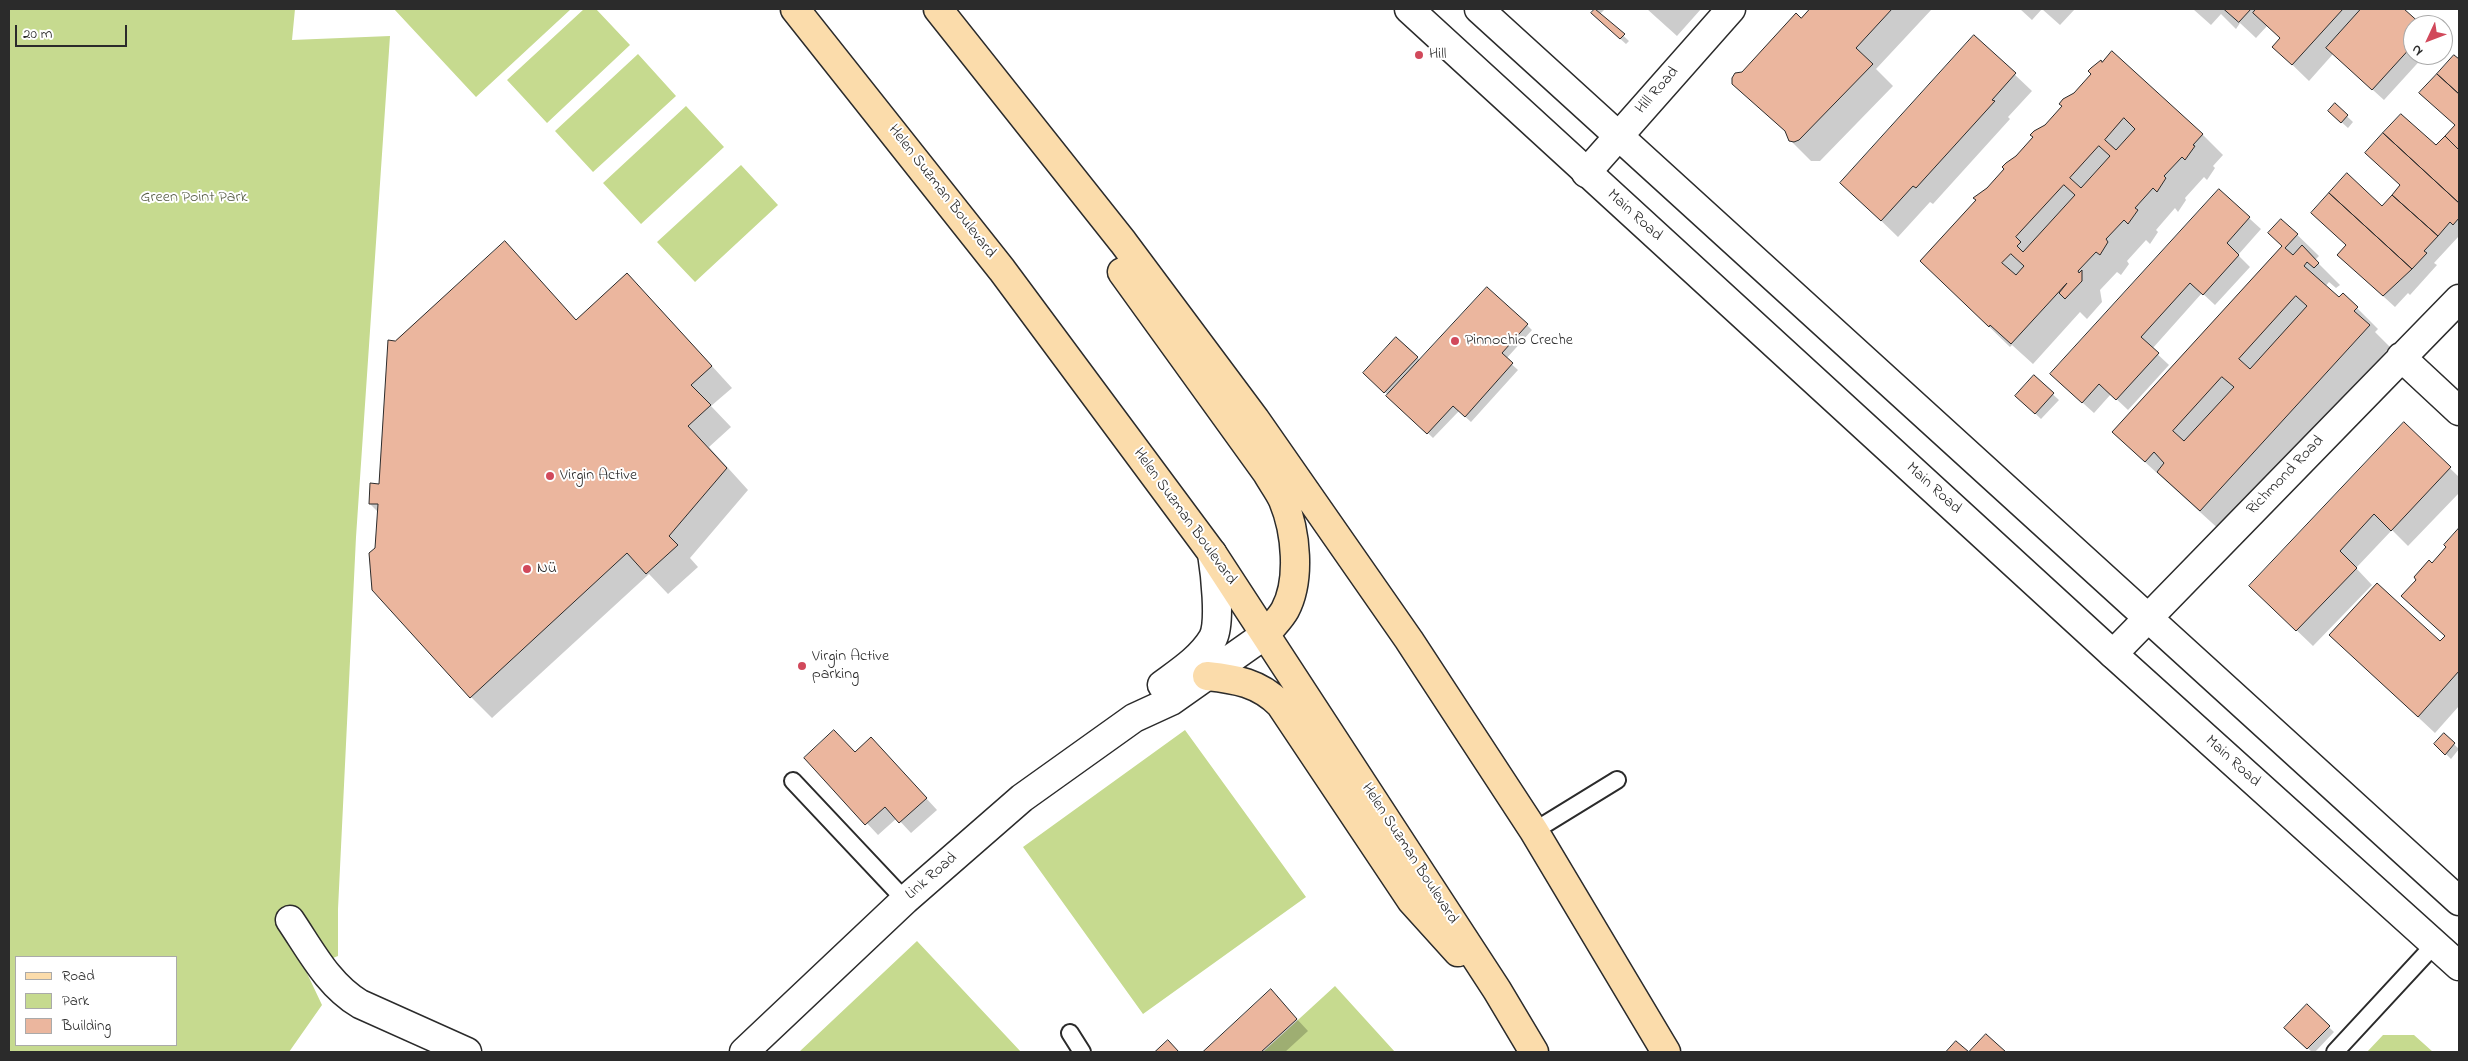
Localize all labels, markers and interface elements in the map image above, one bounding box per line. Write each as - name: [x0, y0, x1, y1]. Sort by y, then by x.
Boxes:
- scale bar: [18, 15, 130, 47]
- north arrow: [2403, 15, 2453, 65]
- text: 20 m: [23, 23, 52, 45]
- text: N: [2406, 39, 2428, 61]
- place label: Hill: [1429, 45, 1447, 65]
- marker: Hill: [1413, 49, 1425, 61]
- street label: Hill Road: [1632, 63, 1684, 119]
- street label: Helen Suzman Boulevard: [883, 121, 999, 263]
- street label: Main Road: [1602, 186, 1666, 246]
- park label: Green Point Park: [141, 188, 247, 208]
- place label: Pinnochio Creche: [1465, 331, 1573, 351]
- marker: Pinnochio Creche: [1449, 335, 1461, 347]
- street label: Richmond Road: [2243, 432, 2329, 520]
- street label: Helen Suzman Boulevard: [1128, 445, 1240, 589]
- street label: Main Road: [1901, 459, 1965, 519]
- place label: Virgin Active: [560, 466, 637, 486]
- marker: Virgin Active: [544, 470, 556, 482]
- place label: Nü: [537, 559, 557, 579]
- marker: Nü: [521, 563, 533, 575]
- place label: Virgin Active parking: [812, 647, 889, 685]
- marker: Virgin Active parking: [796, 660, 808, 672]
- street label: Main Road: [2200, 732, 2264, 792]
- street label: Helen Suzman Boulevard: [1356, 780, 1462, 928]
- street label: Link Road: [902, 849, 962, 905]
- legend: [15, 956, 178, 1046]
- text: Road: [62, 965, 95, 987]
- text: Park: [62, 990, 89, 1012]
- text: Building: [62, 1015, 111, 1037]

